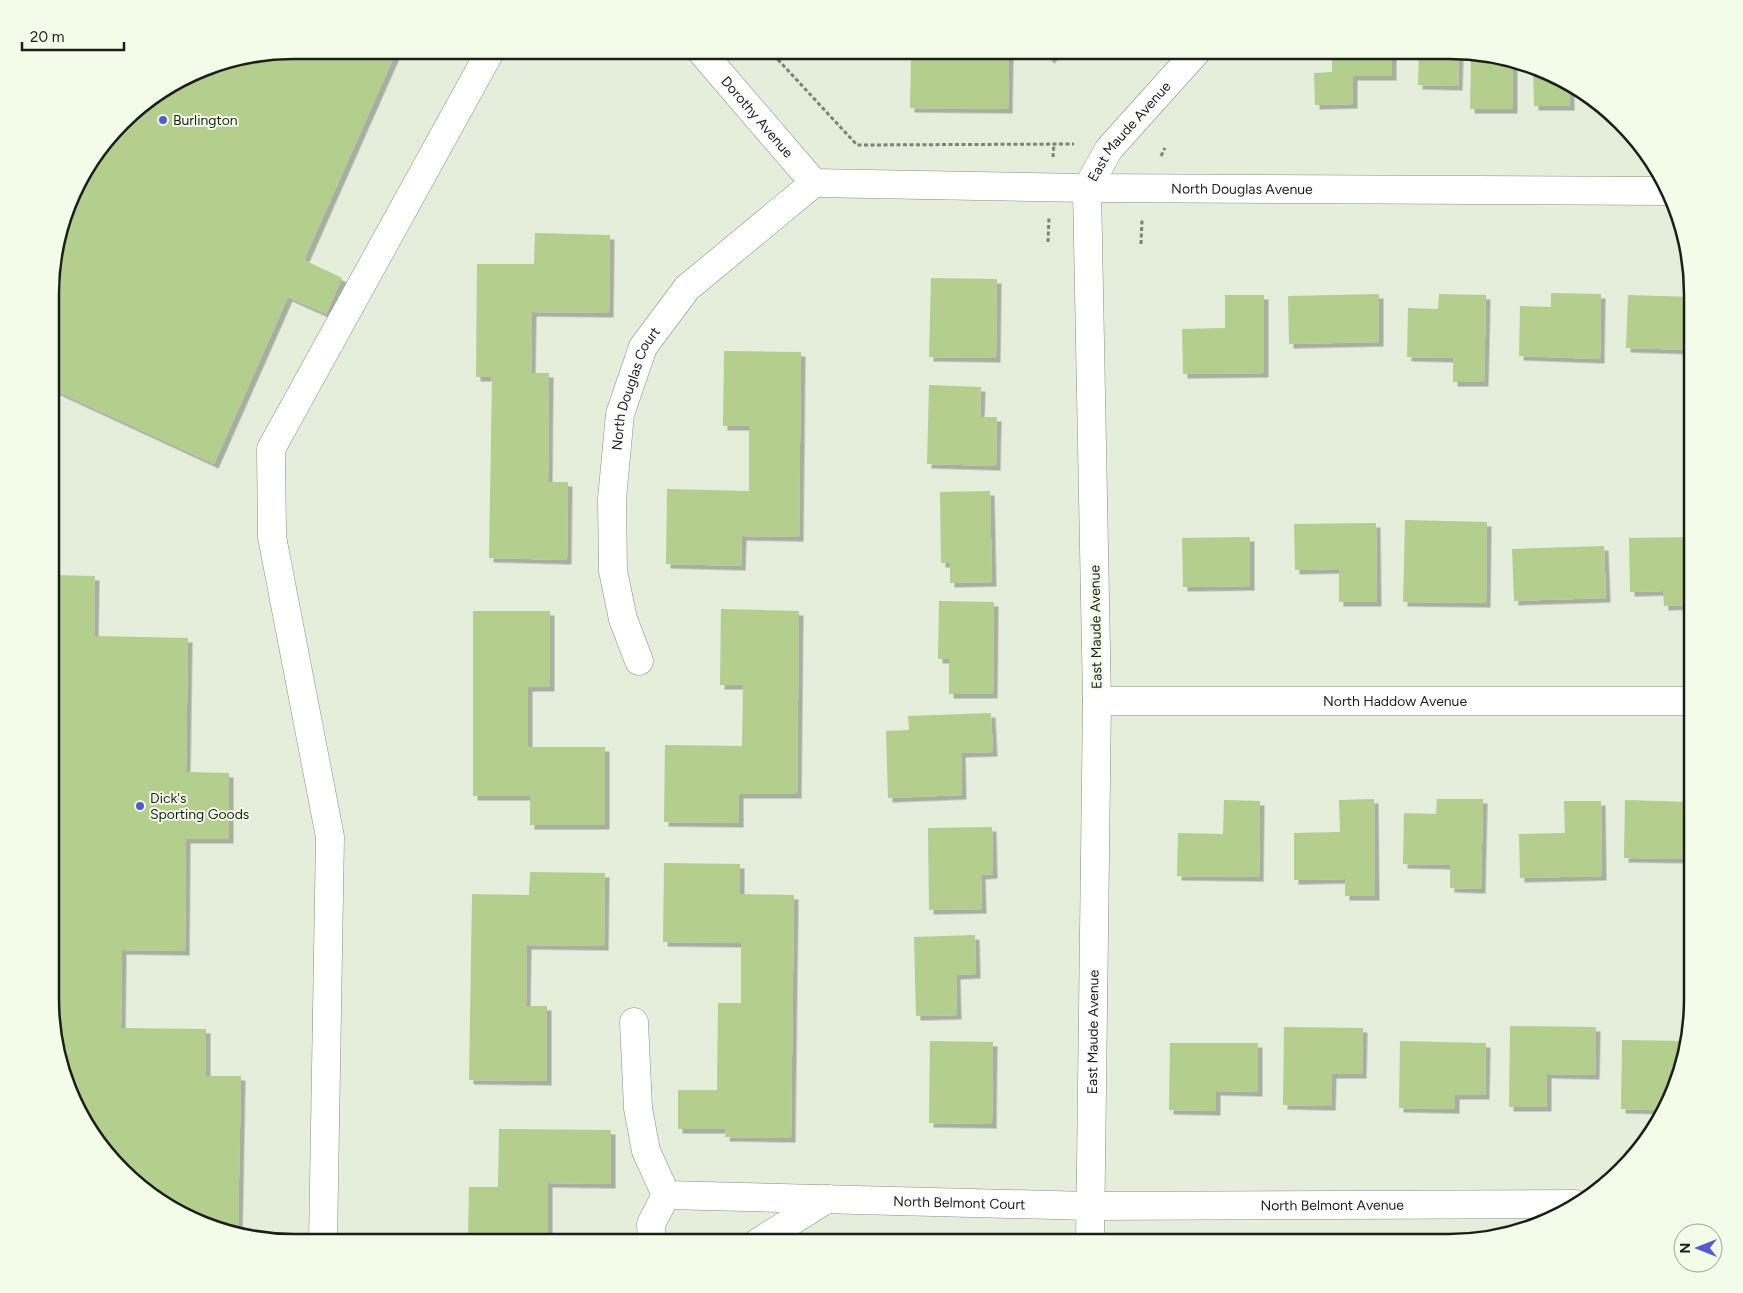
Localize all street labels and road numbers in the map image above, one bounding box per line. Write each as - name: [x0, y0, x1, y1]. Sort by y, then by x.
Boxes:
- street label: Dorothy Avenue: [718, 73, 797, 161]
- street label: East Maude Avenue: [1084, 77, 1175, 185]
- street label: North Douglas Avenue: [1171, 180, 1313, 198]
- street label: North Douglas Court: [608, 323, 664, 451]
- street label: East Maude Avenue: [1086, 564, 1106, 689]
- street label: North Haddow Avenue: [1323, 693, 1467, 710]
- street label: East Maude Avenue: [1083, 969, 1102, 1094]
- street label: North Belmont Court: [893, 1192, 1026, 1213]
- street label: North Belmont Avenue: [1260, 1196, 1404, 1214]

